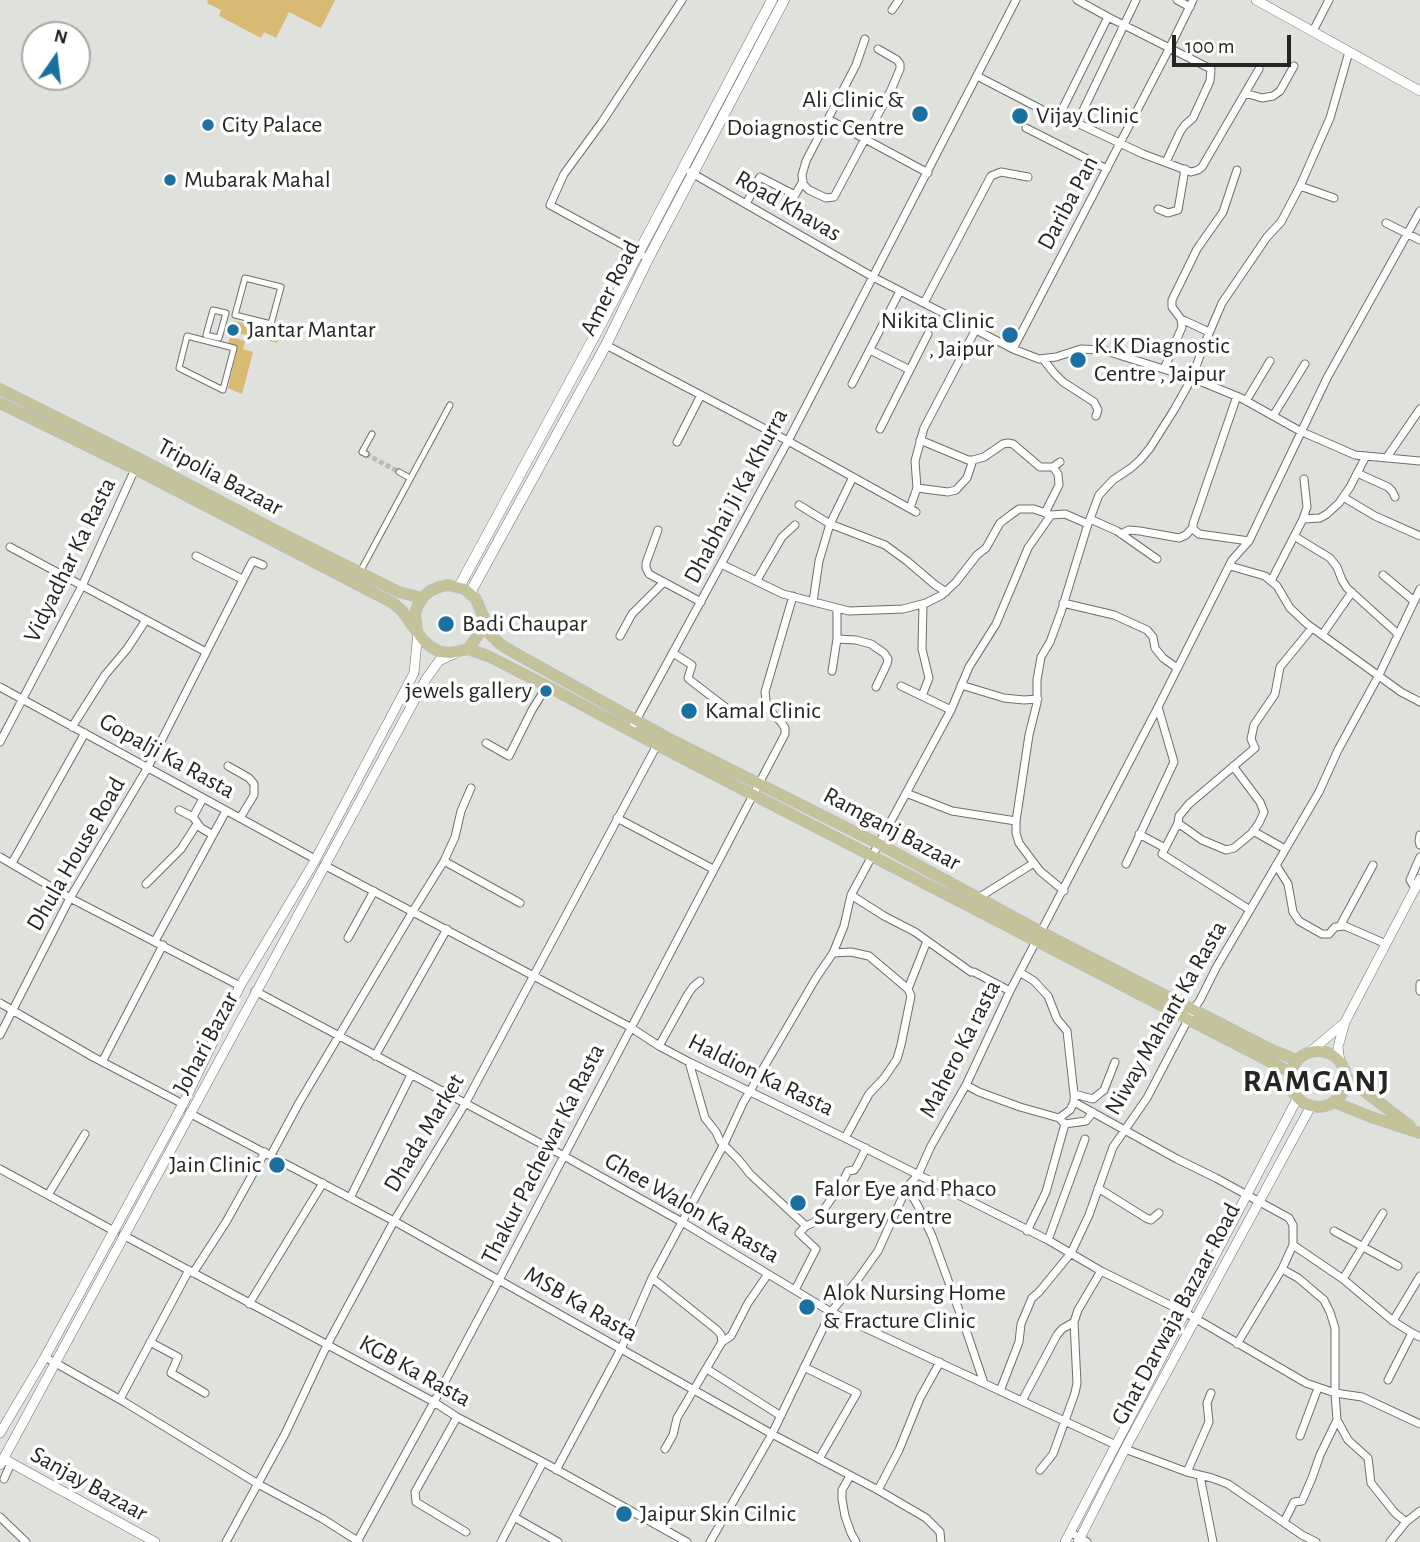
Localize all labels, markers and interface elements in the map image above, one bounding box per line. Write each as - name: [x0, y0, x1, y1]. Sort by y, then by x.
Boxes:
- north arrow: [21, 21, 91, 91]
- scale bar: [1175, 21, 1294, 65]
- text: N: [52, 26, 69, 48]
- text: 100 m: [1185, 36, 1235, 57]
- place label: Ali Clinic & Doiagnostic Centre: [727, 86, 904, 142]
- place label: Vijay Clinic: [1036, 102, 1138, 130]
- marker: Ali Clinic & Doiagnostic Centre: [910, 104, 930, 124]
- marker: Vijay Clinic: [1010, 106, 1030, 126]
- place label: City Palace: [222, 111, 322, 139]
- marker: City Palace: [200, 117, 216, 133]
- street label: Dariba Pan: [1031, 151, 1105, 255]
- street label: Road Khavas: [730, 164, 846, 248]
- place label: Mubarak Mahal: [184, 166, 331, 194]
- marker: Mubarak Mahal: [162, 172, 178, 188]
- street label: Amer Road: [574, 235, 646, 341]
- place label: Nikita Clinic , Jaipur: [881, 307, 994, 363]
- place label: Jantar Mantar: [247, 316, 376, 344]
- marker: Jantar Mantar: [225, 322, 241, 338]
- marker: Nikita Clinic , Jaipur: [1000, 325, 1020, 345]
- place label: K.K Diagnostic Centre , Jaipur: [1094, 332, 1230, 388]
- marker: K.K Diagnostic Centre , Jaipur: [1068, 350, 1088, 370]
- street label: Dhabhai Ji Ka Khurra: [678, 404, 794, 588]
- street label: Tripolia Bazaar: [152, 432, 288, 522]
- street label: Vidyadhar Ka Rasta: [18, 473, 122, 647]
- place label: Badi Chaupar: [462, 610, 587, 638]
- marker: Badi Chaupar: [436, 614, 456, 634]
- place label: jewels gallery: [405, 677, 532, 705]
- marker: jewels gallery: [538, 683, 554, 699]
- place label: Kamal Clinic: [705, 697, 821, 725]
- marker: Kamal Clinic: [679, 701, 699, 721]
- street label: Gopalji Ka Rasta: [94, 707, 240, 805]
- street label: Dhula House Road: [20, 772, 132, 936]
- street label: Ramganj Bazaar: [818, 781, 966, 877]
- street label: Niway Mahant Ka Rasta: [1099, 916, 1233, 1120]
- street label: Mahero Ka rasta: [913, 975, 1007, 1123]
- street label: Johari Bazar: [167, 987, 245, 1099]
- street label: Haldion Ka Rasta: [683, 1027, 839, 1123]
- street label: Thakur Pachewar Ka Rasta: [475, 1039, 611, 1269]
- district label: RAMGANJ: [1244, 1062, 1390, 1100]
- street label: Dhada Market: [377, 1069, 471, 1197]
- street label: Ghee Walon Ka Rasta: [599, 1146, 785, 1270]
- place label: Jain Clinic: [169, 1151, 261, 1179]
- marker: Jain Clinic: [267, 1155, 287, 1175]
- place label: Falor Eye and Phaco Surgery Centre: [814, 1175, 996, 1231]
- marker: Falor Eye and Phaco Surgery Centre: [788, 1193, 808, 1213]
- street label: Ghat Darwaja Bazaar Road: [1105, 1198, 1247, 1430]
- street label: MSB Ka Rasta: [519, 1260, 643, 1348]
- place label: Alok Nursing Home & Fracture Clinic: [823, 1279, 1006, 1335]
- marker: Alok Nursing Home & Fracture Clinic: [797, 1297, 817, 1317]
- street label: KGB Ka Rasta: [354, 1329, 476, 1413]
- street label: Sanjay Bazaar: [26, 1440, 152, 1528]
- place label: Jaipur Skin Cilnic: [640, 1500, 796, 1528]
- marker: Jaipur Skin Cilnic: [614, 1504, 634, 1524]

